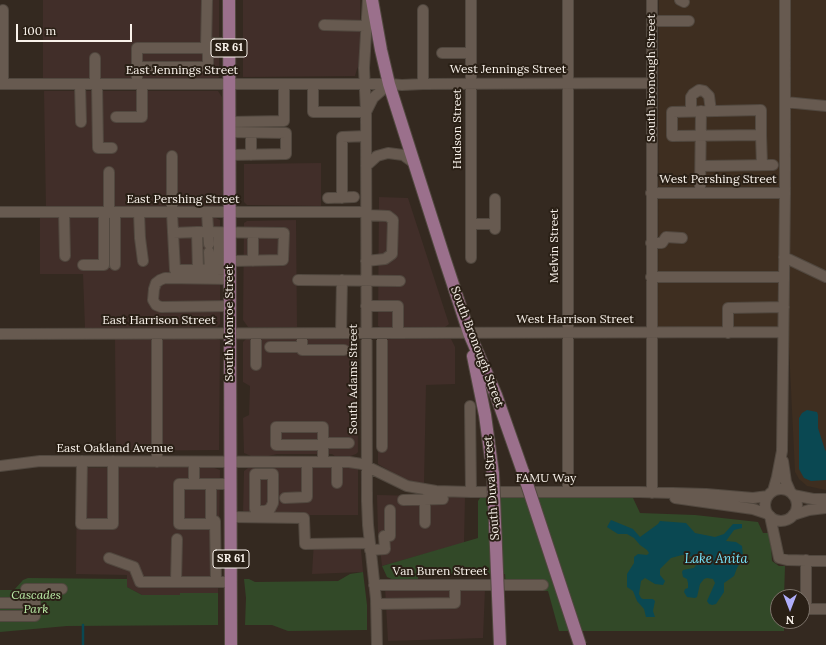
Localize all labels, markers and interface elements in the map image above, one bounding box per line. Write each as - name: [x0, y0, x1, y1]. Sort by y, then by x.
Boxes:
- street label: South Bronough Street: [645, 14, 659, 142]
- scale bar: [18, 16, 134, 42]
- text: 100 m: [23, 23, 56, 38]
- road number: SR 61: [211, 39, 247, 57]
- street label: West Jennings Street: [450, 63, 566, 77]
- street label: East Jennings Street: [126, 64, 238, 78]
- street label: Hudson Street: [451, 89, 465, 169]
- street label: West Pershing Street: [659, 173, 777, 187]
- street label: East Pershing Street: [126, 193, 240, 207]
- street label: Melvin Street: [548, 209, 562, 283]
- street label: South Monroe Street: [223, 264, 237, 382]
- street label: South Bronough Street: [447, 285, 507, 409]
- street label: West Harrison Street: [516, 313, 634, 327]
- street label: East Harrison Street: [102, 314, 216, 328]
- street label: South Adams Street: [347, 324, 361, 434]
- street label: South Duval Street: [481, 435, 503, 541]
- street label: East Oakland Avenue: [57, 442, 173, 456]
- street label: FAMU Way: [516, 472, 576, 486]
- road number: SR 61: [213, 550, 249, 568]
- water label: Lake Anita: [684, 551, 748, 567]
- street label: Van Buren Street: [393, 565, 487, 579]
- park label: Cascades Park: [11, 589, 61, 617]
- north arrow: [770, 589, 810, 629]
- text: N: [786, 613, 794, 627]

